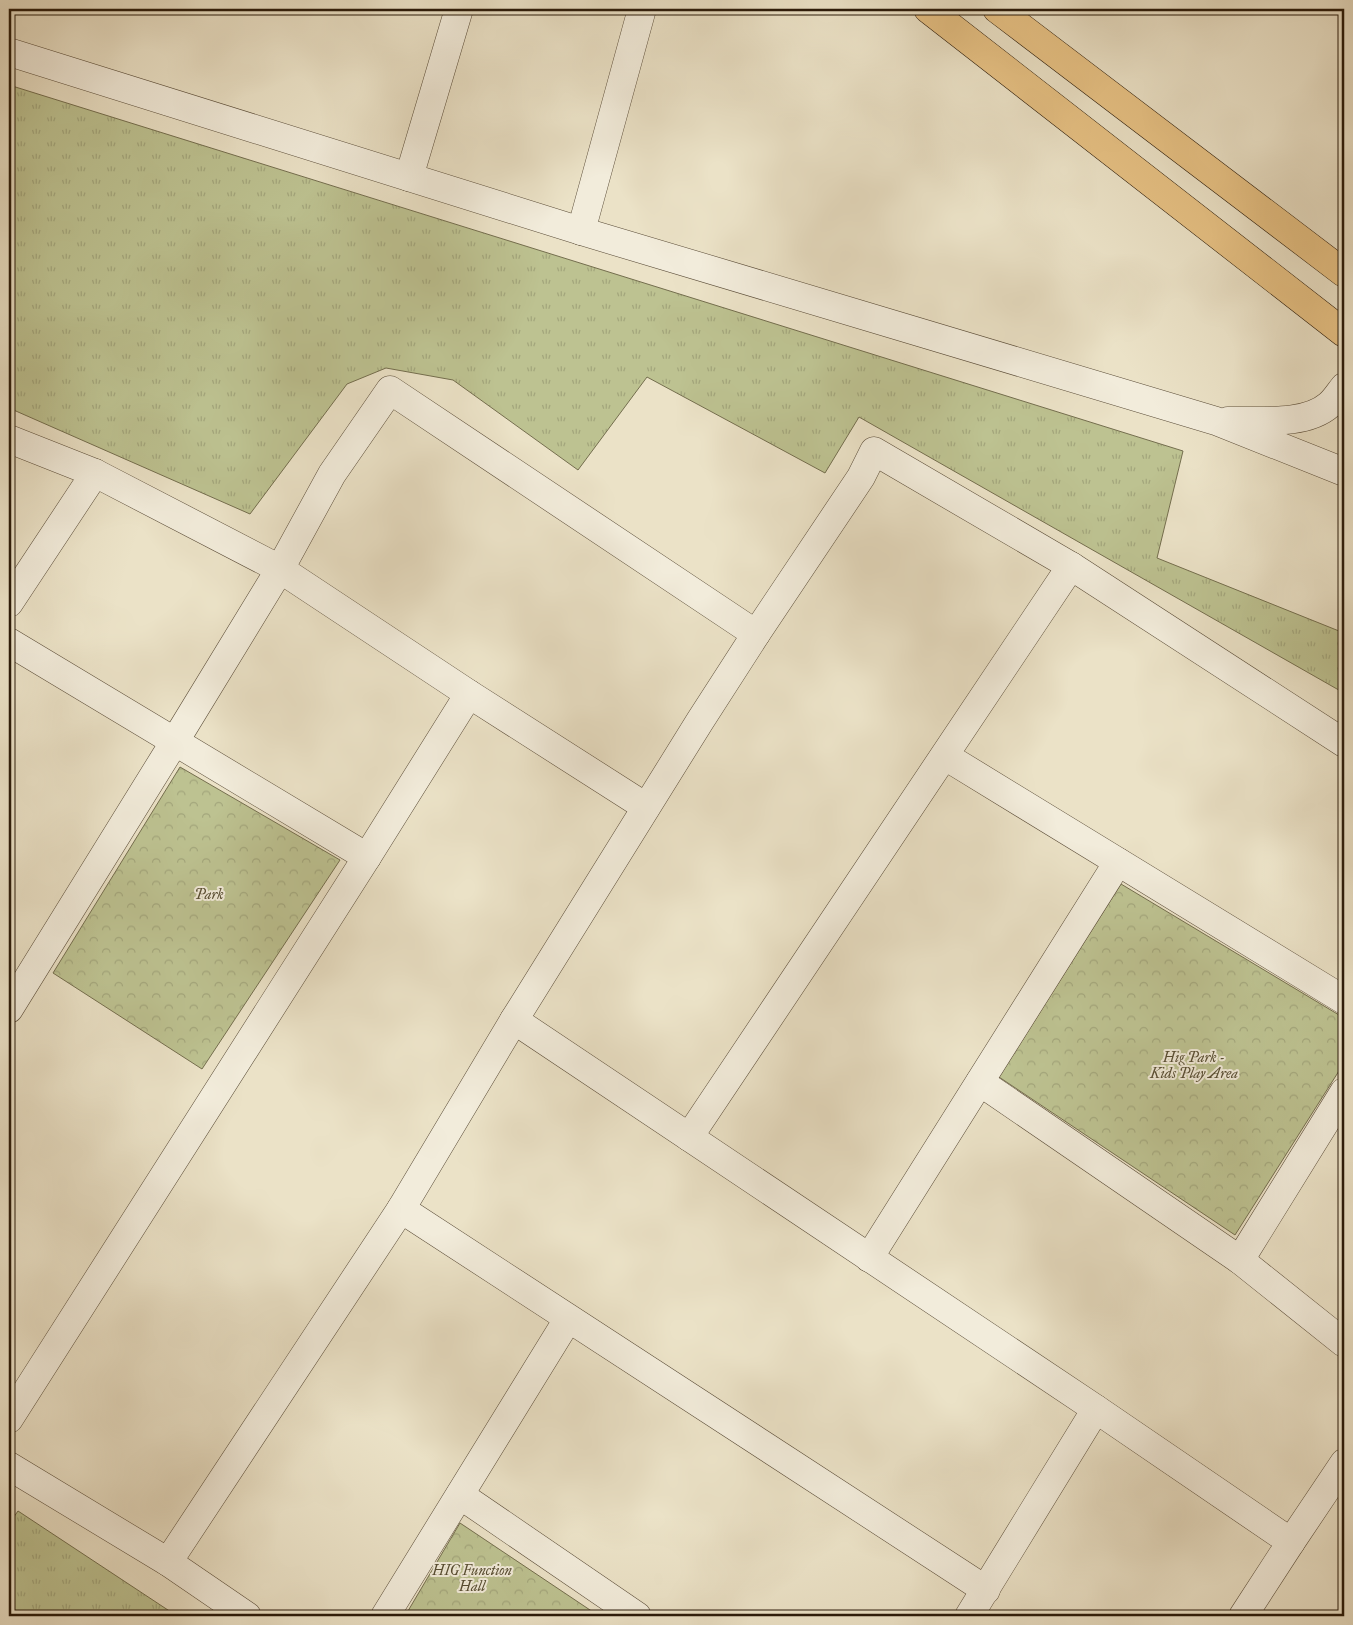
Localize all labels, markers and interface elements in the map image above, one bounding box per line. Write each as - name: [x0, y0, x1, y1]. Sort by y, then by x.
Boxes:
- park label: Park: [194, 886, 224, 903]
- park label: Hig Park - Kids Play Area: [1149, 1049, 1238, 1082]
- park label: HIG Function Hall: [431, 1562, 513, 1595]

